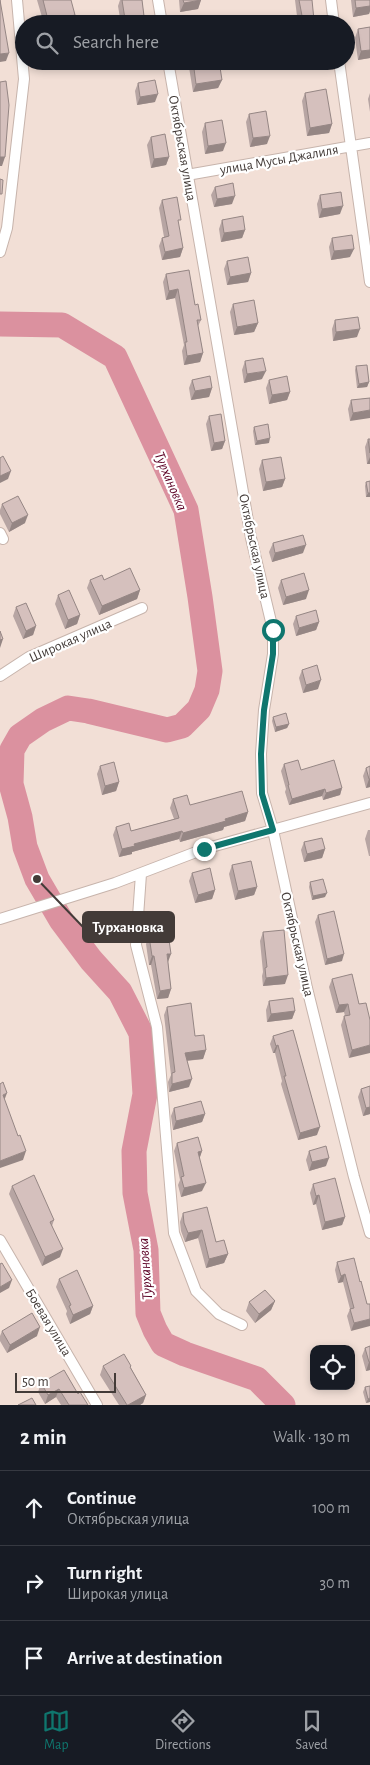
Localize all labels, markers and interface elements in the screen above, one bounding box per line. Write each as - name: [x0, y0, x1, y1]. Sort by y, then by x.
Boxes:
- search box: [15, 15, 355, 70]
- icon: search: [33, 29, 61, 57]
- text: Search here: [73, 33, 159, 52]
- street label: Октябрьская улица: [166, 94, 198, 203]
- street label: улица Мусы Джалиля: [218, 143, 340, 177]
- water label: Турхановка: [151, 449, 190, 513]
- street label: Октябрьская улица: [236, 492, 272, 601]
- street label: Широкая улица: [27, 616, 114, 665]
- route start: [262, 619, 285, 642]
- route end: [193, 838, 216, 861]
- street label: Октябрьская улица: [278, 890, 316, 999]
- callout: Турхановка: [83, 912, 174, 942]
- text: Турхановка: [92, 920, 164, 935]
- water label: Турхановка: [136, 1237, 155, 1301]
- street label: Боевая улица: [23, 1286, 74, 1359]
- map controls: [310, 1345, 355, 1390]
- button: locate: [310, 1345, 355, 1390]
- scale bar: [15, 1370, 116, 1393]
- text: 50 m: [22, 1375, 49, 1389]
- text: 2 min: [20, 1427, 67, 1448]
- text: Walk · 130 m: [273, 1429, 350, 1445]
- text: Continue: [67, 1489, 136, 1508]
- icon: ahead: [20, 1494, 48, 1522]
- text: 100 m: [312, 1500, 350, 1516]
- text: Октябрьская улица: [67, 1511, 189, 1527]
- text: Turn right: [67, 1564, 142, 1583]
- icon: right: [20, 1569, 48, 1597]
- text: 30 m: [320, 1575, 350, 1591]
- text: Широкая улица: [67, 1586, 168, 1602]
- icon: arrive: [20, 1644, 48, 1672]
- text: Arrive at destination: [67, 1649, 223, 1668]
- tab: Map: [42, 1707, 70, 1754]
- tab: Directions: [155, 1707, 211, 1754]
- tab: Saved: [296, 1707, 328, 1754]

